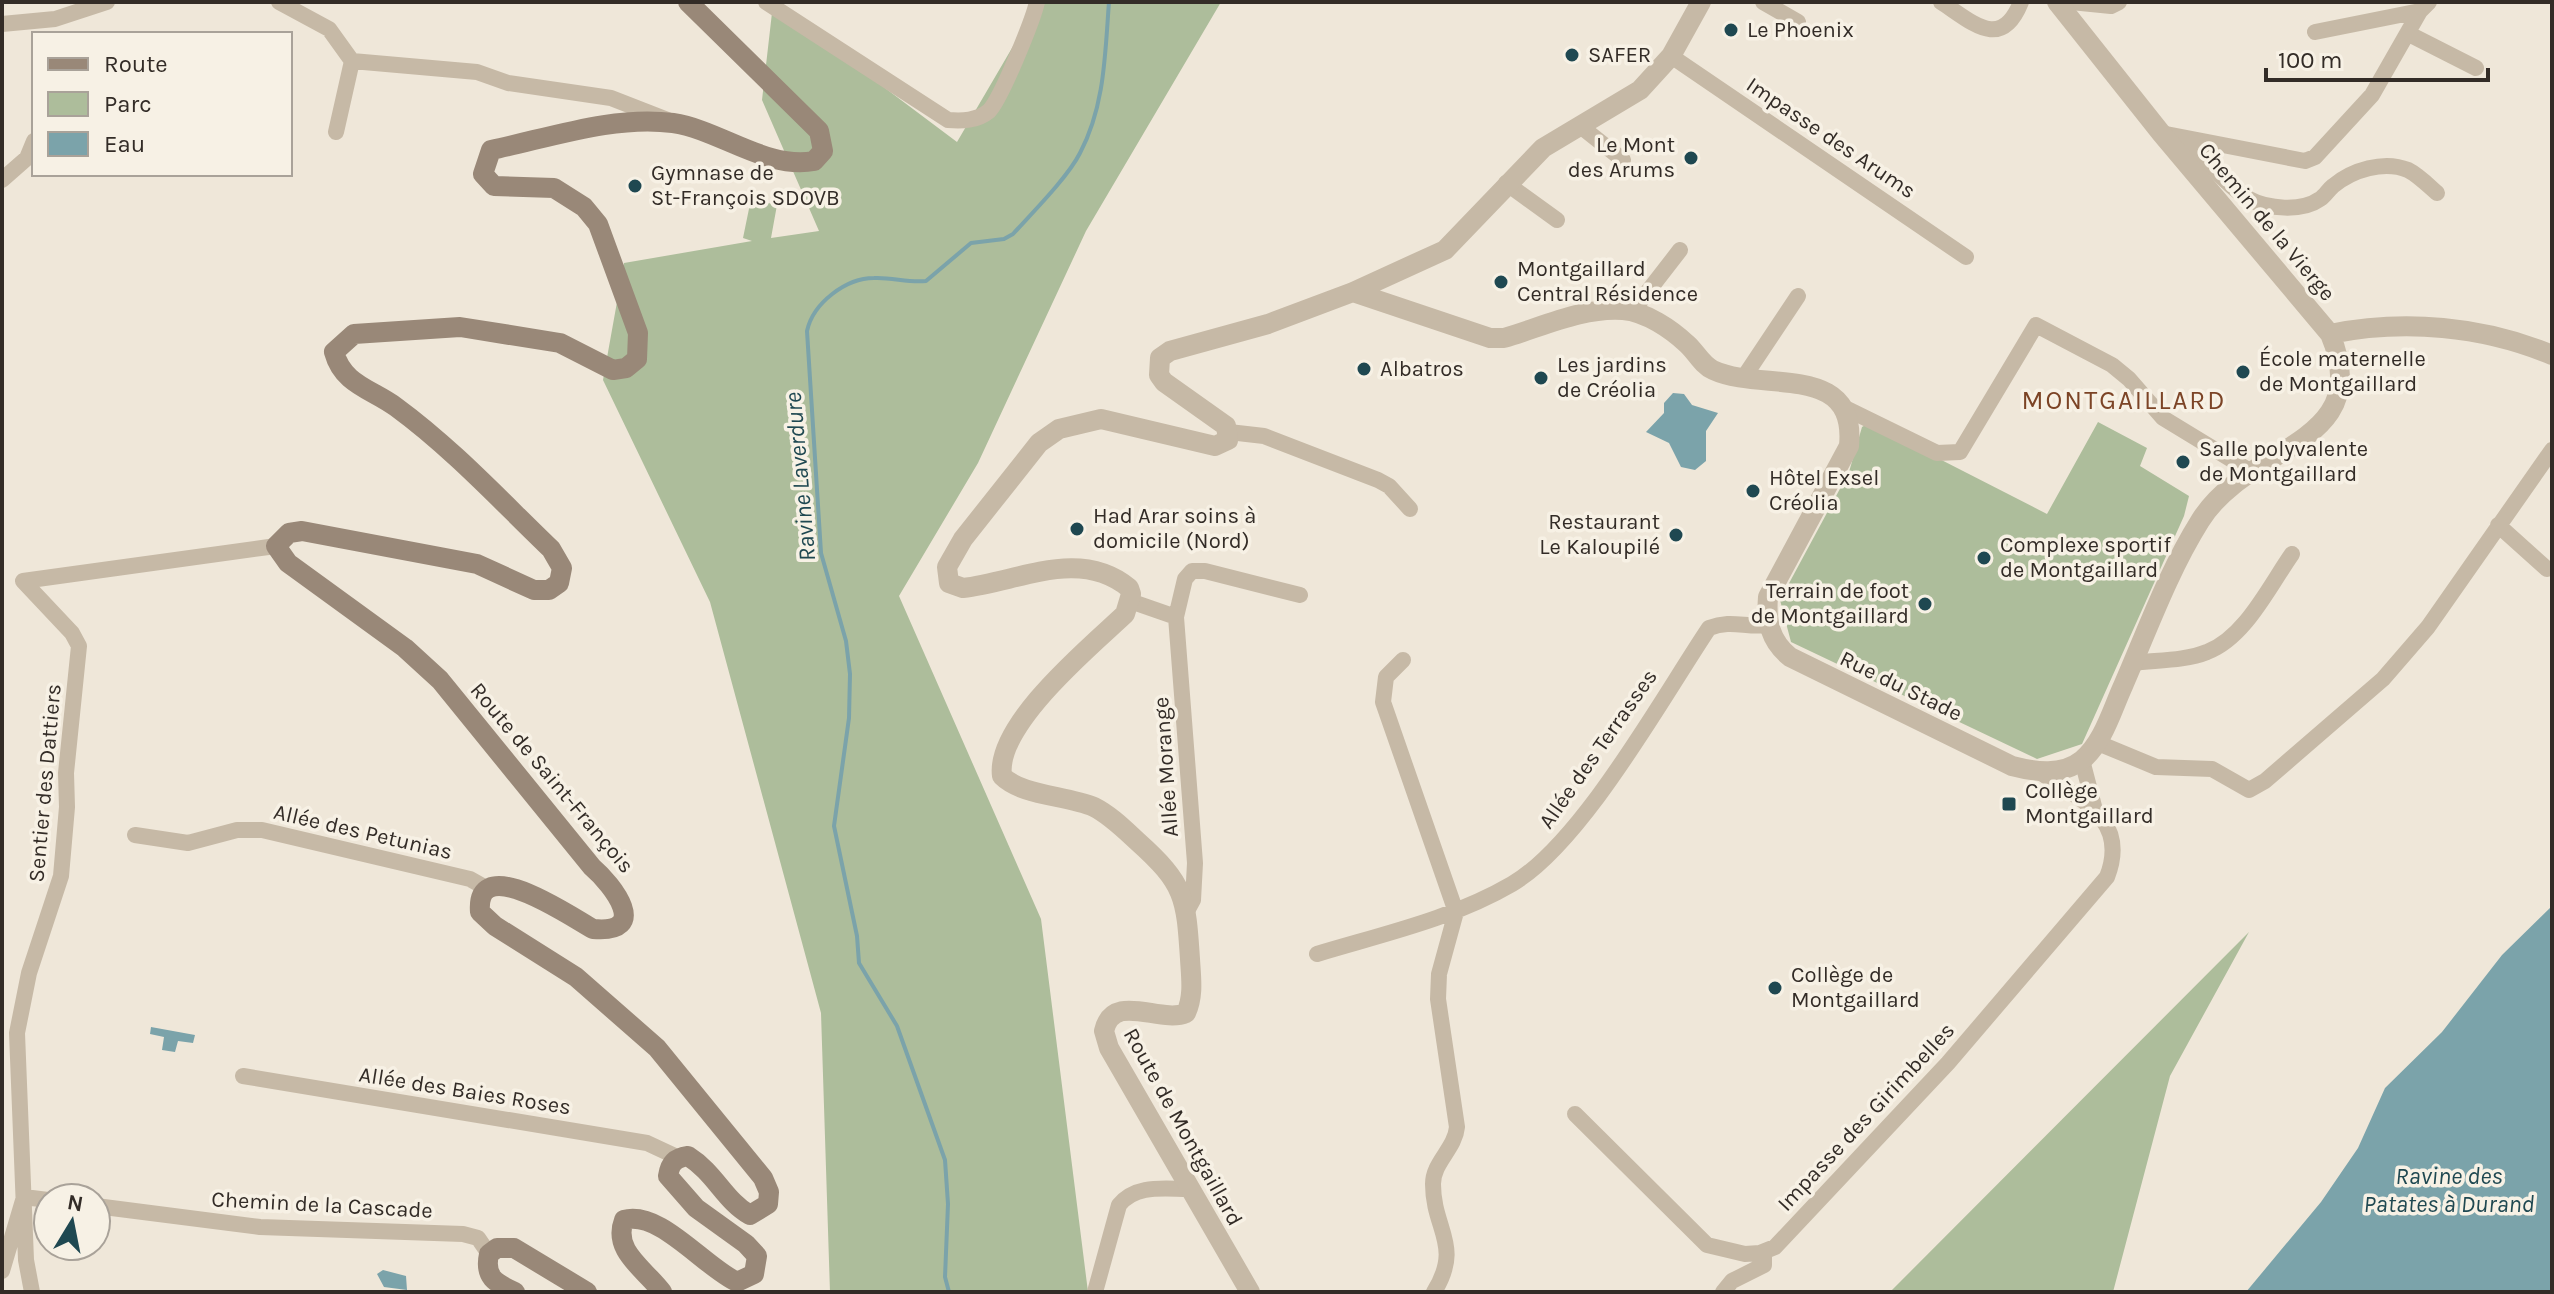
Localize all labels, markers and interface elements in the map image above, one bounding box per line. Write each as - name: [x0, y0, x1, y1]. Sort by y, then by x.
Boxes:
- place label: Le Phoenix: [1747, 17, 1854, 43]
- marker: Le Phoenix: [1722, 21, 1740, 39]
- legend: [32, 32, 292, 176]
- scale bar: [2266, 32, 2488, 82]
- place label: SAFER: [1588, 42, 1651, 68]
- marker: SAFER: [1563, 46, 1581, 64]
- text: 100 m: [2278, 46, 2343, 74]
- text: Route: [104, 50, 168, 78]
- street label: Impasse des Arums: [1741, 72, 1921, 204]
- text: Parc: [104, 90, 152, 118]
- text: Eau: [104, 130, 145, 158]
- place label: Le Mont des Arums: [1568, 132, 1675, 183]
- street label: Chemin de la Vierge: [2193, 138, 2341, 306]
- marker: Le Mont des Arums: [1682, 149, 1700, 167]
- place label: Gymnase de St-François SDOVB: [651, 160, 840, 211]
- marker: Gymnase de St-François SDOVB: [626, 177, 644, 195]
- place label: Montgaillard Central Résidence: [1517, 256, 1698, 307]
- marker: Montgaillard Central Résidence: [1492, 273, 1510, 291]
- place label: École maternelle de Montgaillard: [2259, 345, 2426, 397]
- place label: Les jardins de Créolia: [1557, 352, 1667, 403]
- place label: Albatros: [1380, 356, 1464, 382]
- marker: Albatros: [1355, 360, 1373, 378]
- marker: École maternelle de Montgaillard: [2234, 363, 2252, 381]
- marker: Les jardins de Créolia: [1532, 369, 1550, 387]
- district label: MONTGAILLARD: [2022, 385, 2226, 416]
- water label: Ravine Laverdure: [779, 391, 821, 563]
- place label: Salle polyvalente de Montgaillard: [2199, 436, 2368, 487]
- marker: Salle polyvalente de Montgaillard: [2174, 453, 2192, 471]
- place label: Hôtel Exsel Créolia: [1769, 465, 1879, 516]
- marker: Hôtel Exsel Créolia: [1744, 482, 1762, 500]
- place label: Had Arar soins à domicile (Nord): [1093, 503, 1256, 554]
- place label: Restaurant Le Kaloupilé: [1539, 509, 1660, 560]
- marker: Had Arar soins à domicile (Nord): [1068, 520, 1086, 538]
- marker: Restaurant Le Kaloupilé: [1667, 526, 1685, 544]
- place label: Complexe sportif de Montgaillard: [2000, 532, 2171, 583]
- marker: Complexe sportif de Montgaillard: [1975, 549, 1993, 567]
- place label: Terrain de foot de Montgaillard: [1751, 578, 1909, 629]
- marker: Terrain de foot de Montgaillard: [1916, 595, 1934, 613]
- street label: Rue du Stade: [1836, 645, 1966, 727]
- street label: Allée des Terrasses: [1533, 664, 1663, 834]
- street label: Route de Saint-François: [465, 677, 639, 879]
- street label: Sentier des Dattiers: [23, 683, 67, 883]
- street label: Allée Morange: [1148, 696, 1184, 838]
- place label: Collège Montgaillard: [2025, 778, 2154, 829]
- marker: Collège Montgaillard: [2000, 795, 2018, 813]
- street label: Allée des Petunias: [271, 799, 455, 865]
- place label: Collège de Montgaillard: [1791, 962, 1920, 1013]
- marker: Collège de Montgaillard: [1766, 979, 1784, 997]
- street label: Impasse des Girimbelles: [1772, 1018, 1960, 1216]
- street label: Route de Montgaillard: [1118, 1024, 1248, 1230]
- street label: Allée des Baies Roses: [357, 1061, 573, 1121]
- water label: Ravine des Patates à Durand: [2364, 1162, 2535, 1218]
- north arrow: [32, 1182, 112, 1262]
- street label: Chemin de la Cascade: [211, 1186, 433, 1224]
- text: N: [65, 1189, 85, 1217]

